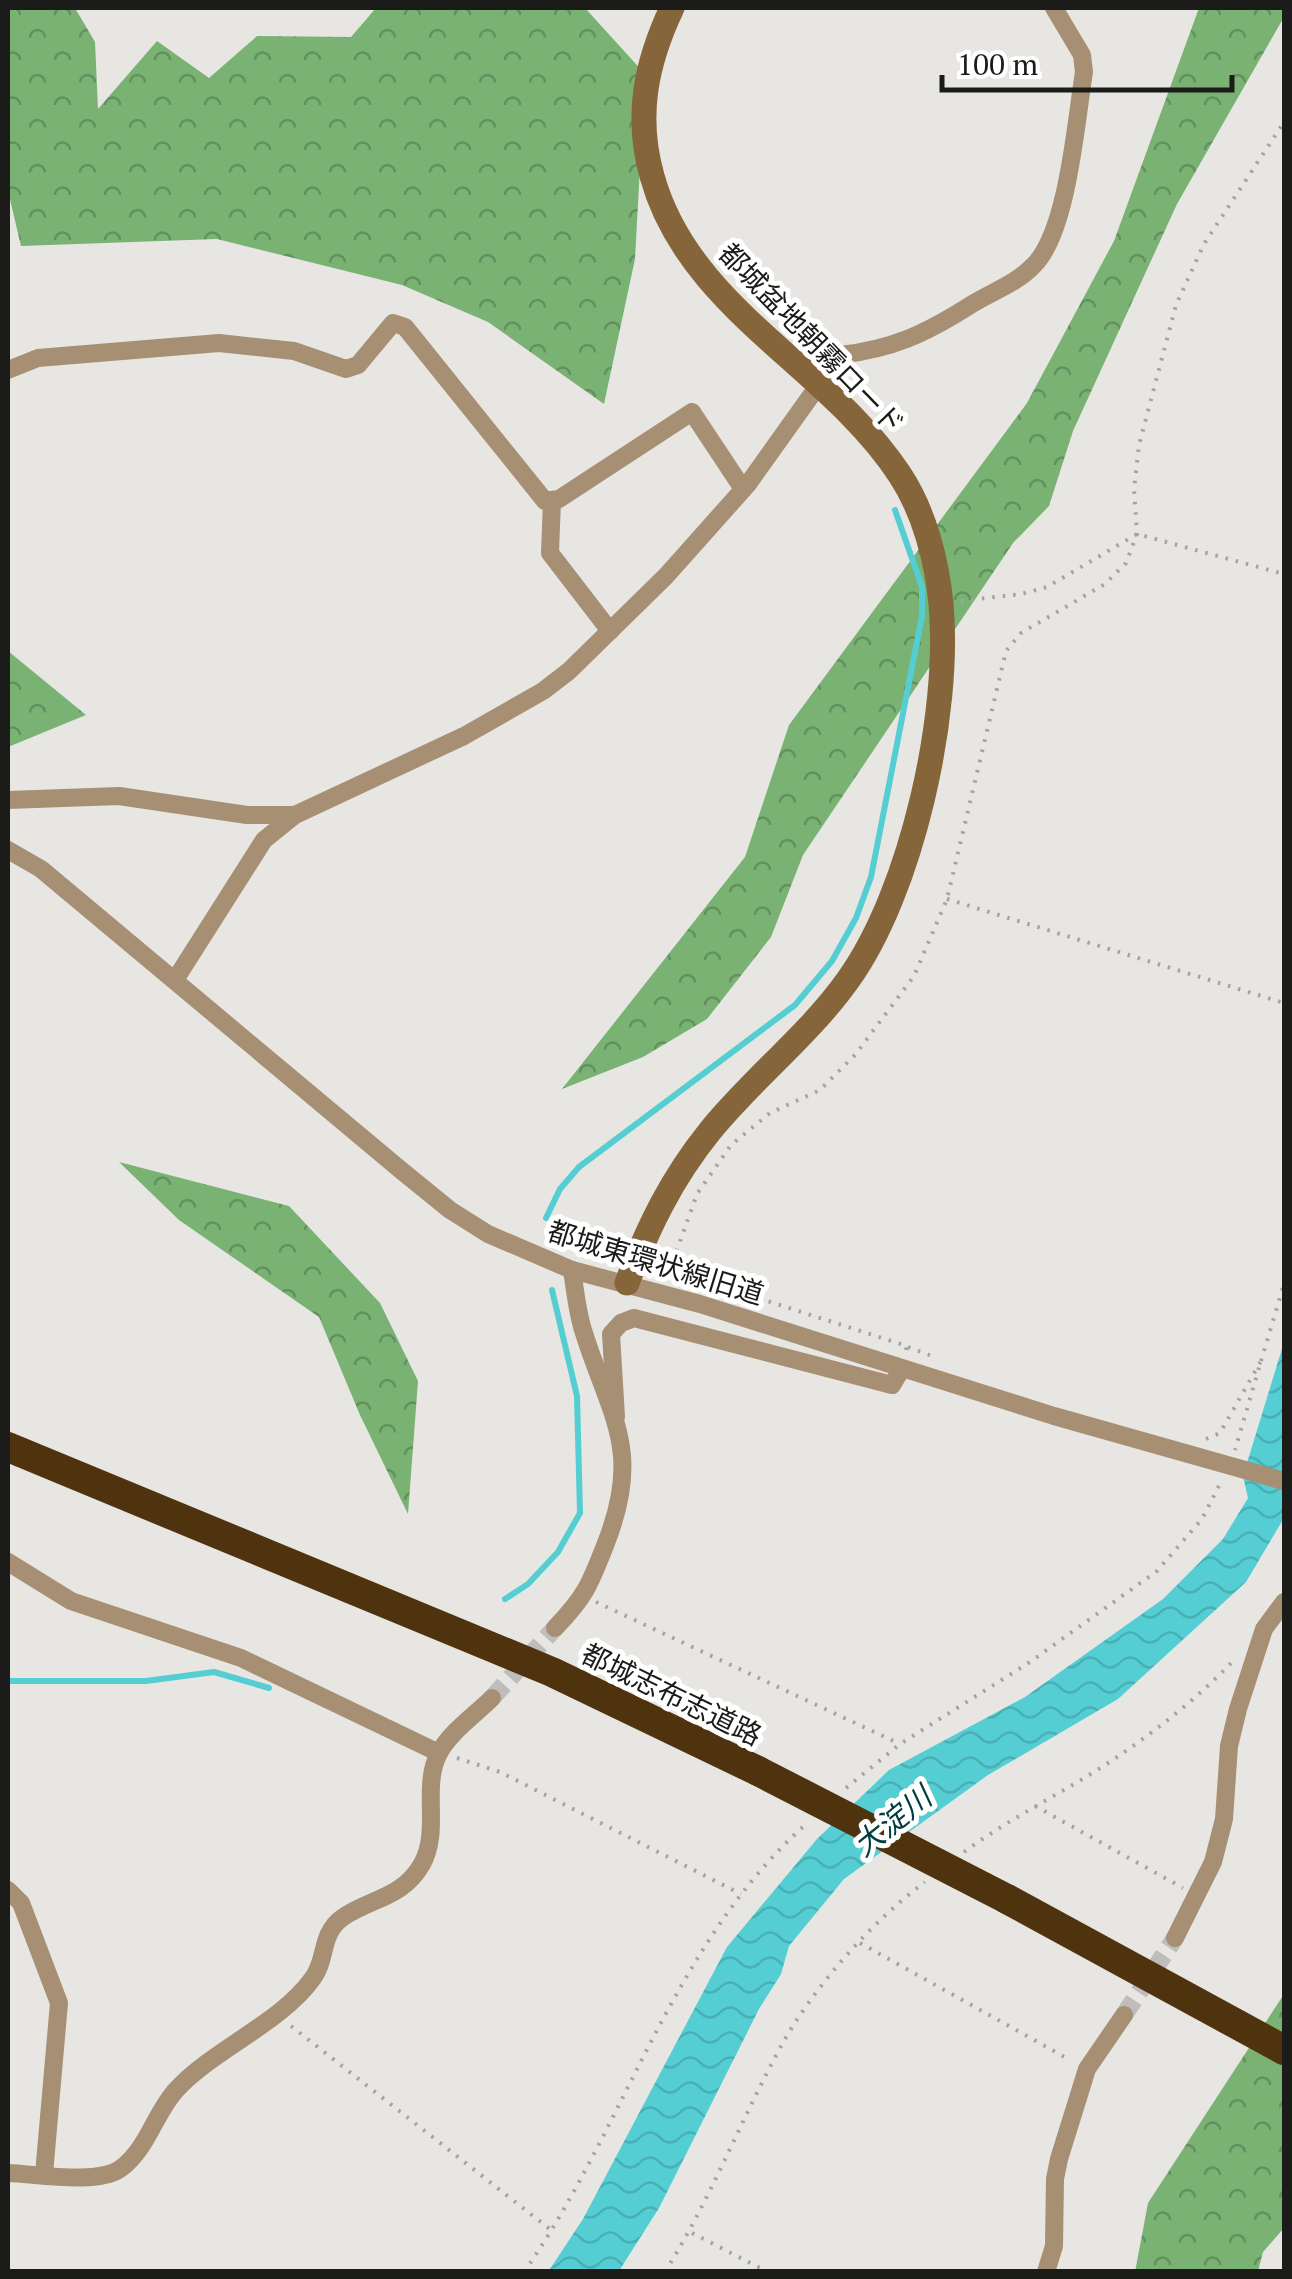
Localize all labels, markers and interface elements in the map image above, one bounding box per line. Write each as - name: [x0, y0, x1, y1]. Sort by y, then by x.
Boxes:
- scale bar: [942, 30, 1232, 92]
- text: 100 m: [957, 44, 1038, 84]
- street label: 都城盆地朝霧ロード: [711, 235, 913, 441]
- street label: 都城東環状線旧道: [543, 1212, 769, 1312]
- street label: 都城志布志道路: [576, 1634, 768, 1754]
- water label: 大淀川: [844, 1775, 942, 1865]

